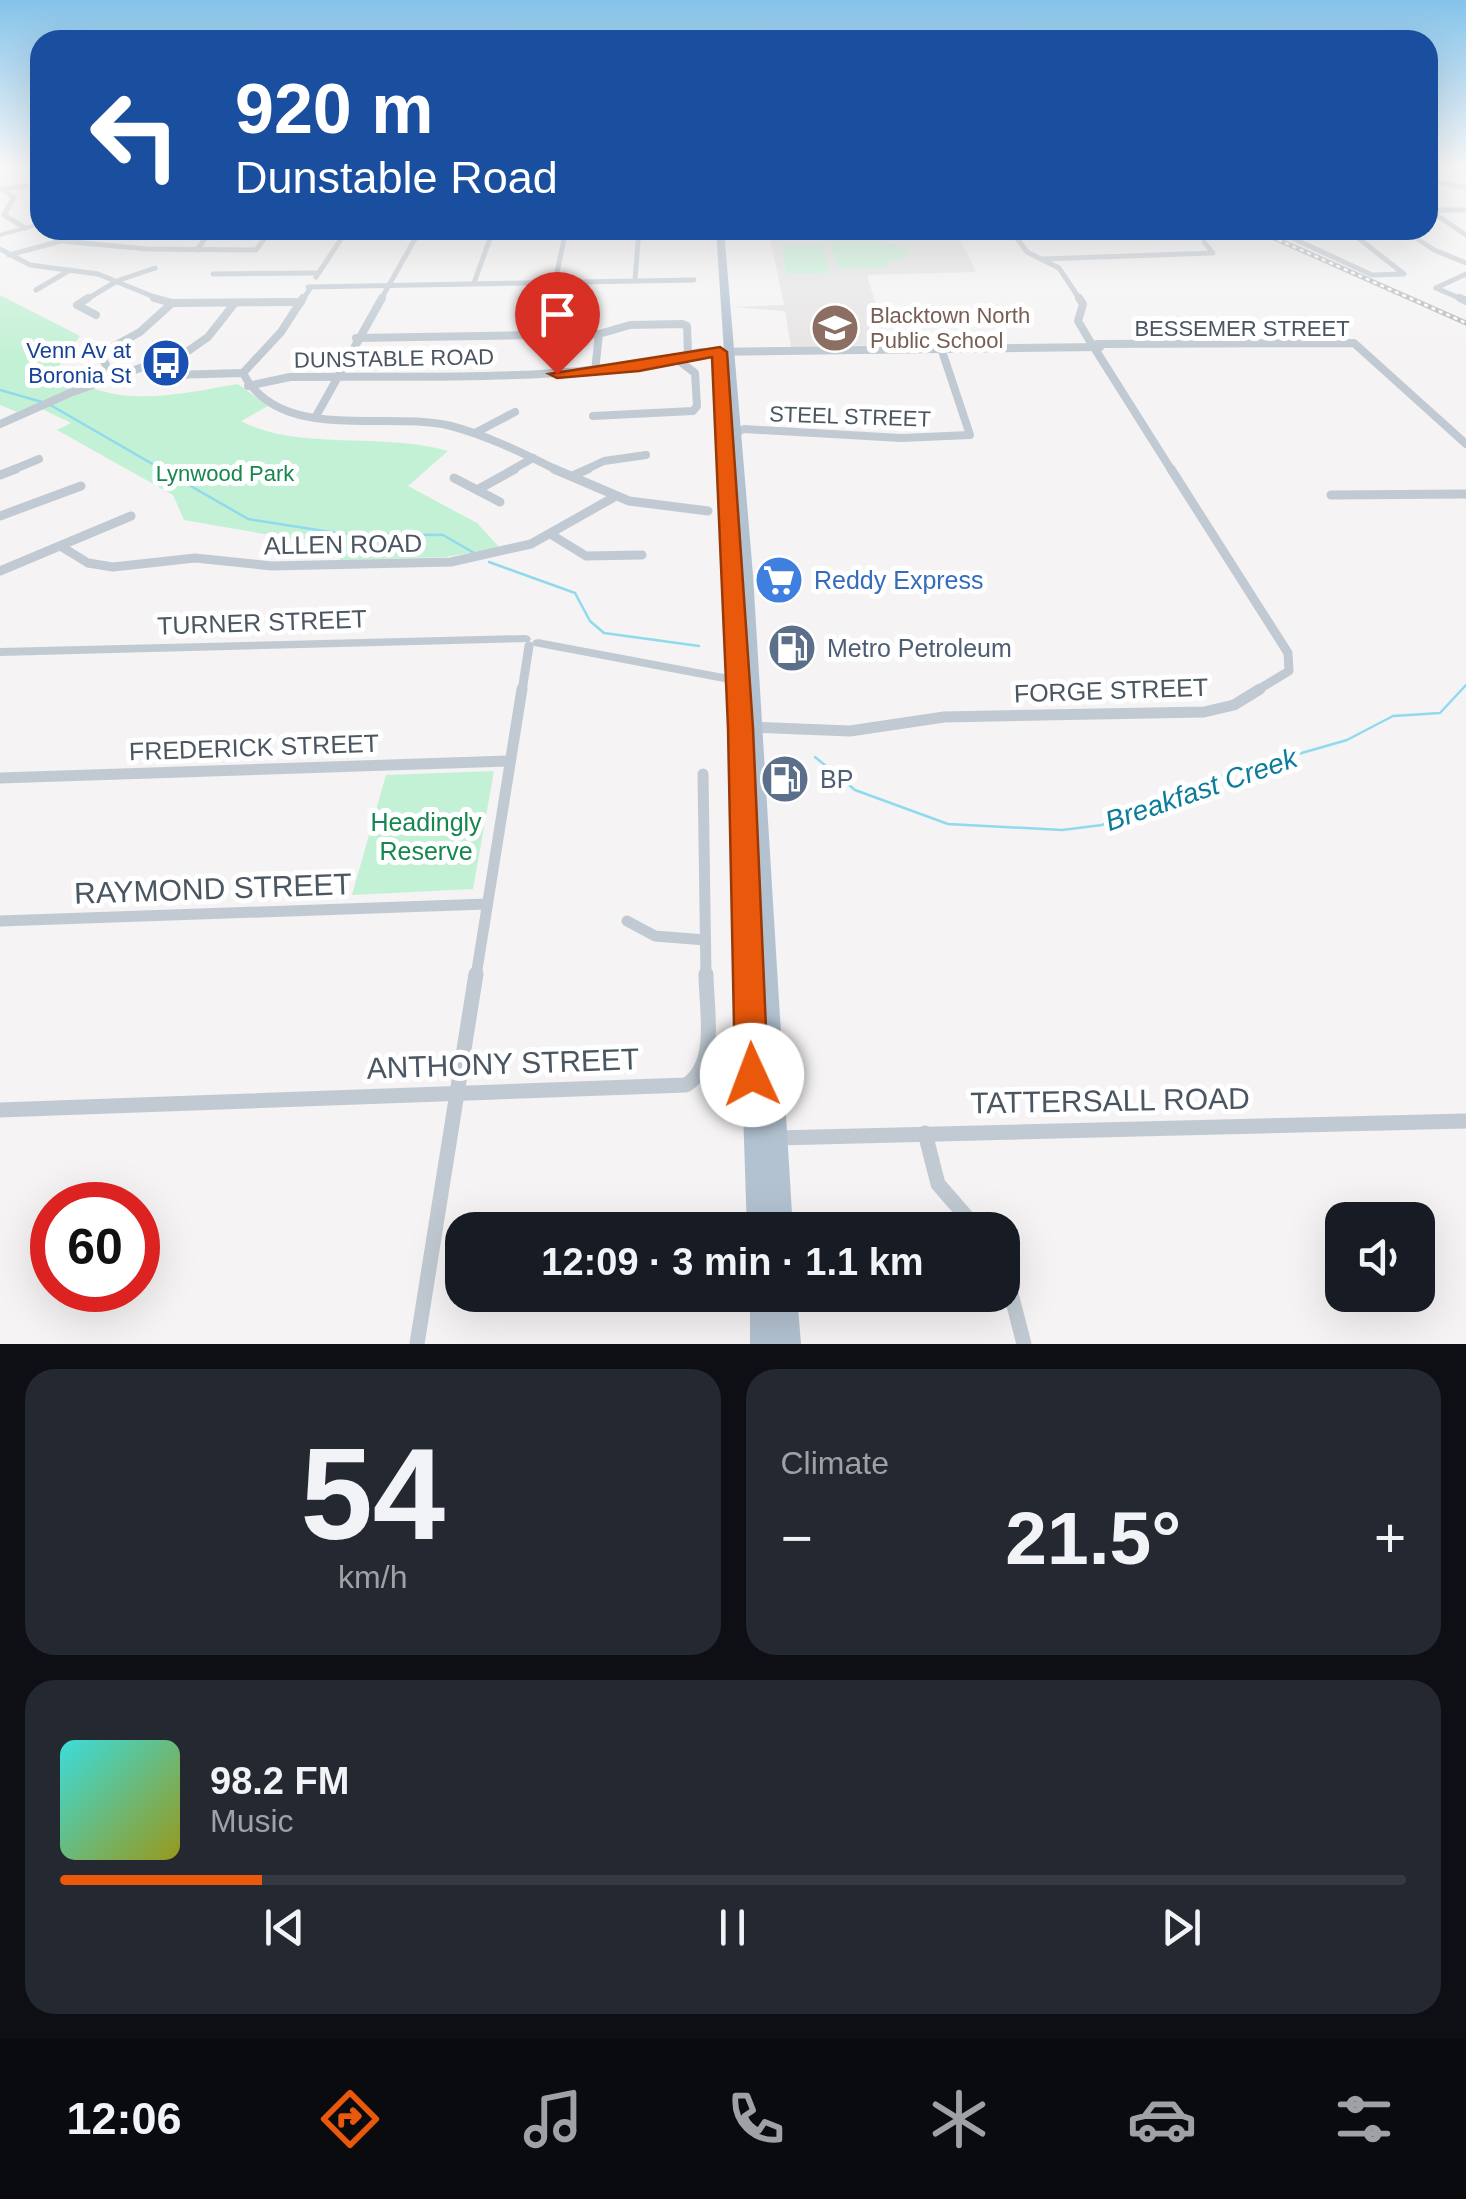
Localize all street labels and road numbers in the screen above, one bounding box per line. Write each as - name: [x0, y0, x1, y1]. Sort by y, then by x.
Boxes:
- street label: BESSEMER STREET: [1134, 316, 1350, 341]
- street label: DUNSTABLE ROAD: [294, 344, 494, 373]
- street label: STEEL STREET: [769, 401, 931, 432]
- street label: ALLEN ROAD: [264, 529, 422, 559]
- street label: TURNER STREET: [157, 604, 367, 640]
- street label: FORGE STREET: [1013, 673, 1209, 707]
- street label: FREDERICK STREET: [129, 729, 379, 765]
- street label: RAYMOND STREET: [74, 867, 352, 910]
- street label: ANTHONY STREET: [366, 1042, 640, 1085]
- street label: TATTERSALL ROAD: [970, 1082, 1250, 1119]

